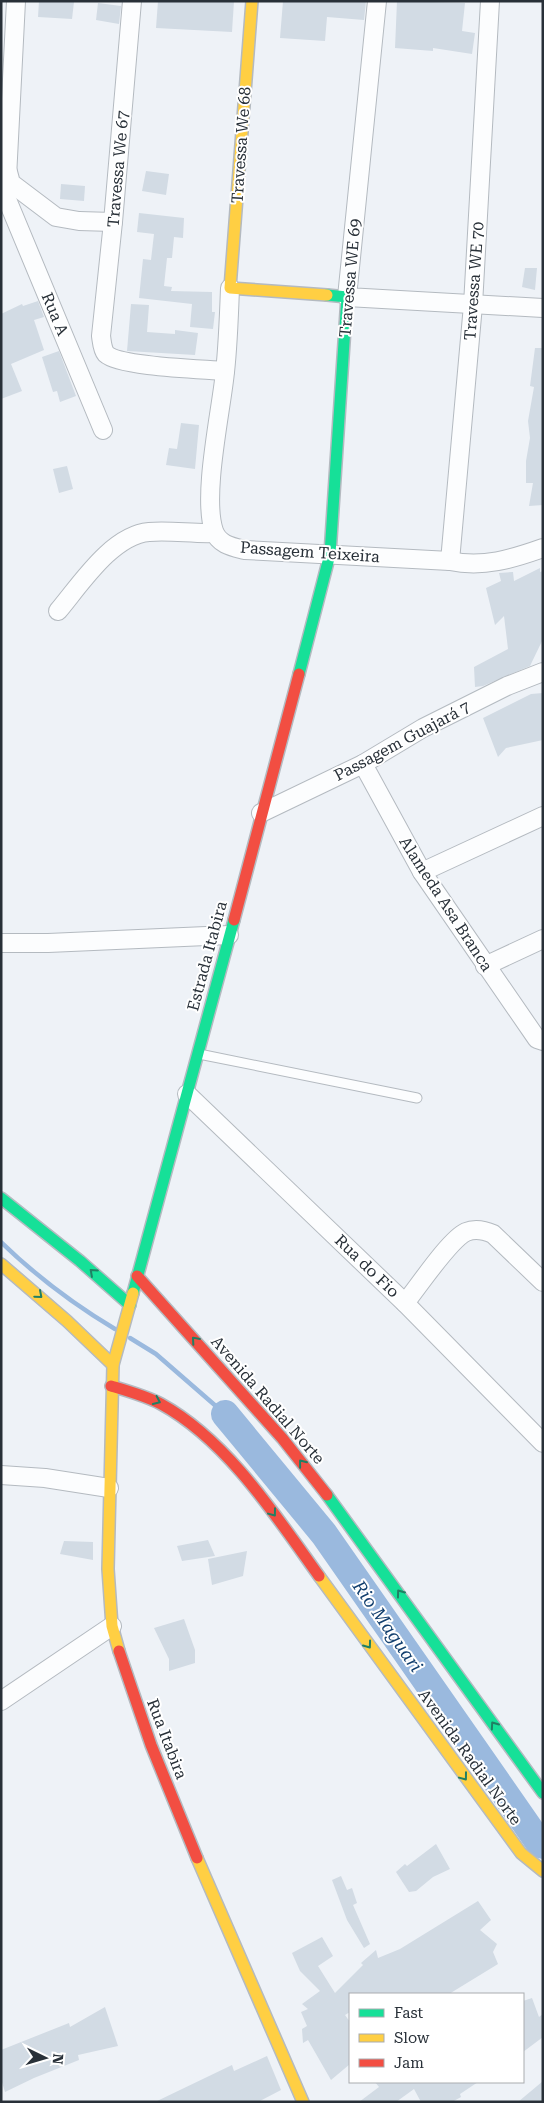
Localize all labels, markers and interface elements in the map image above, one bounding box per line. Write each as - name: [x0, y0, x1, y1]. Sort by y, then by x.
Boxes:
- street label: Travessa We 68: [227, 86, 255, 204]
- street label: Travessa We 67: [103, 110, 133, 228]
- street label: Travessa WE 69: [335, 218, 365, 338]
- street label: Travessa WE 70: [460, 221, 488, 341]
- street label: Rua A: [38, 290, 73, 339]
- street label: Passagem Teixeira: [240, 538, 381, 566]
- street label: Passagem Guajará 7: [331, 697, 473, 785]
- street label: Alameda Asa Branca: [395, 833, 497, 975]
- street label: Estrada Itabira: [183, 899, 231, 1013]
- street label: Rua do Fio: [331, 1231, 403, 1301]
- one-way arrow: [90, 1269, 99, 1278]
- one-way arrow: [33, 1290, 42, 1299]
- street label: Avenida Radial Norte: [207, 1332, 329, 1468]
- one-way arrow: [193, 1337, 201, 1346]
- one-way arrow: [152, 1394, 161, 1405]
- one-way arrow: [299, 1460, 307, 1469]
- one-way arrow: [267, 1507, 275, 1516]
- water label: Rio Maguari: [348, 1575, 427, 1676]
- one-way arrow: [396, 1589, 406, 1598]
- one-way arrow: [362, 1639, 370, 1648]
- street label: Avenida Radial Norte: [414, 1685, 526, 1829]
- street label: Rua Itabira: [143, 1696, 191, 1782]
- one-way arrow: [491, 1721, 500, 1731]
- one-way arrow: [458, 1771, 466, 1780]
- legend: [349, 1993, 524, 2083]
- text: Fast: [394, 2004, 424, 2022]
- text: Slow: [394, 2029, 430, 2047]
- north arrow: [20, 2033, 70, 2083]
- text: N: [49, 2053, 66, 2065]
- text: Jam: [394, 2054, 424, 2072]

